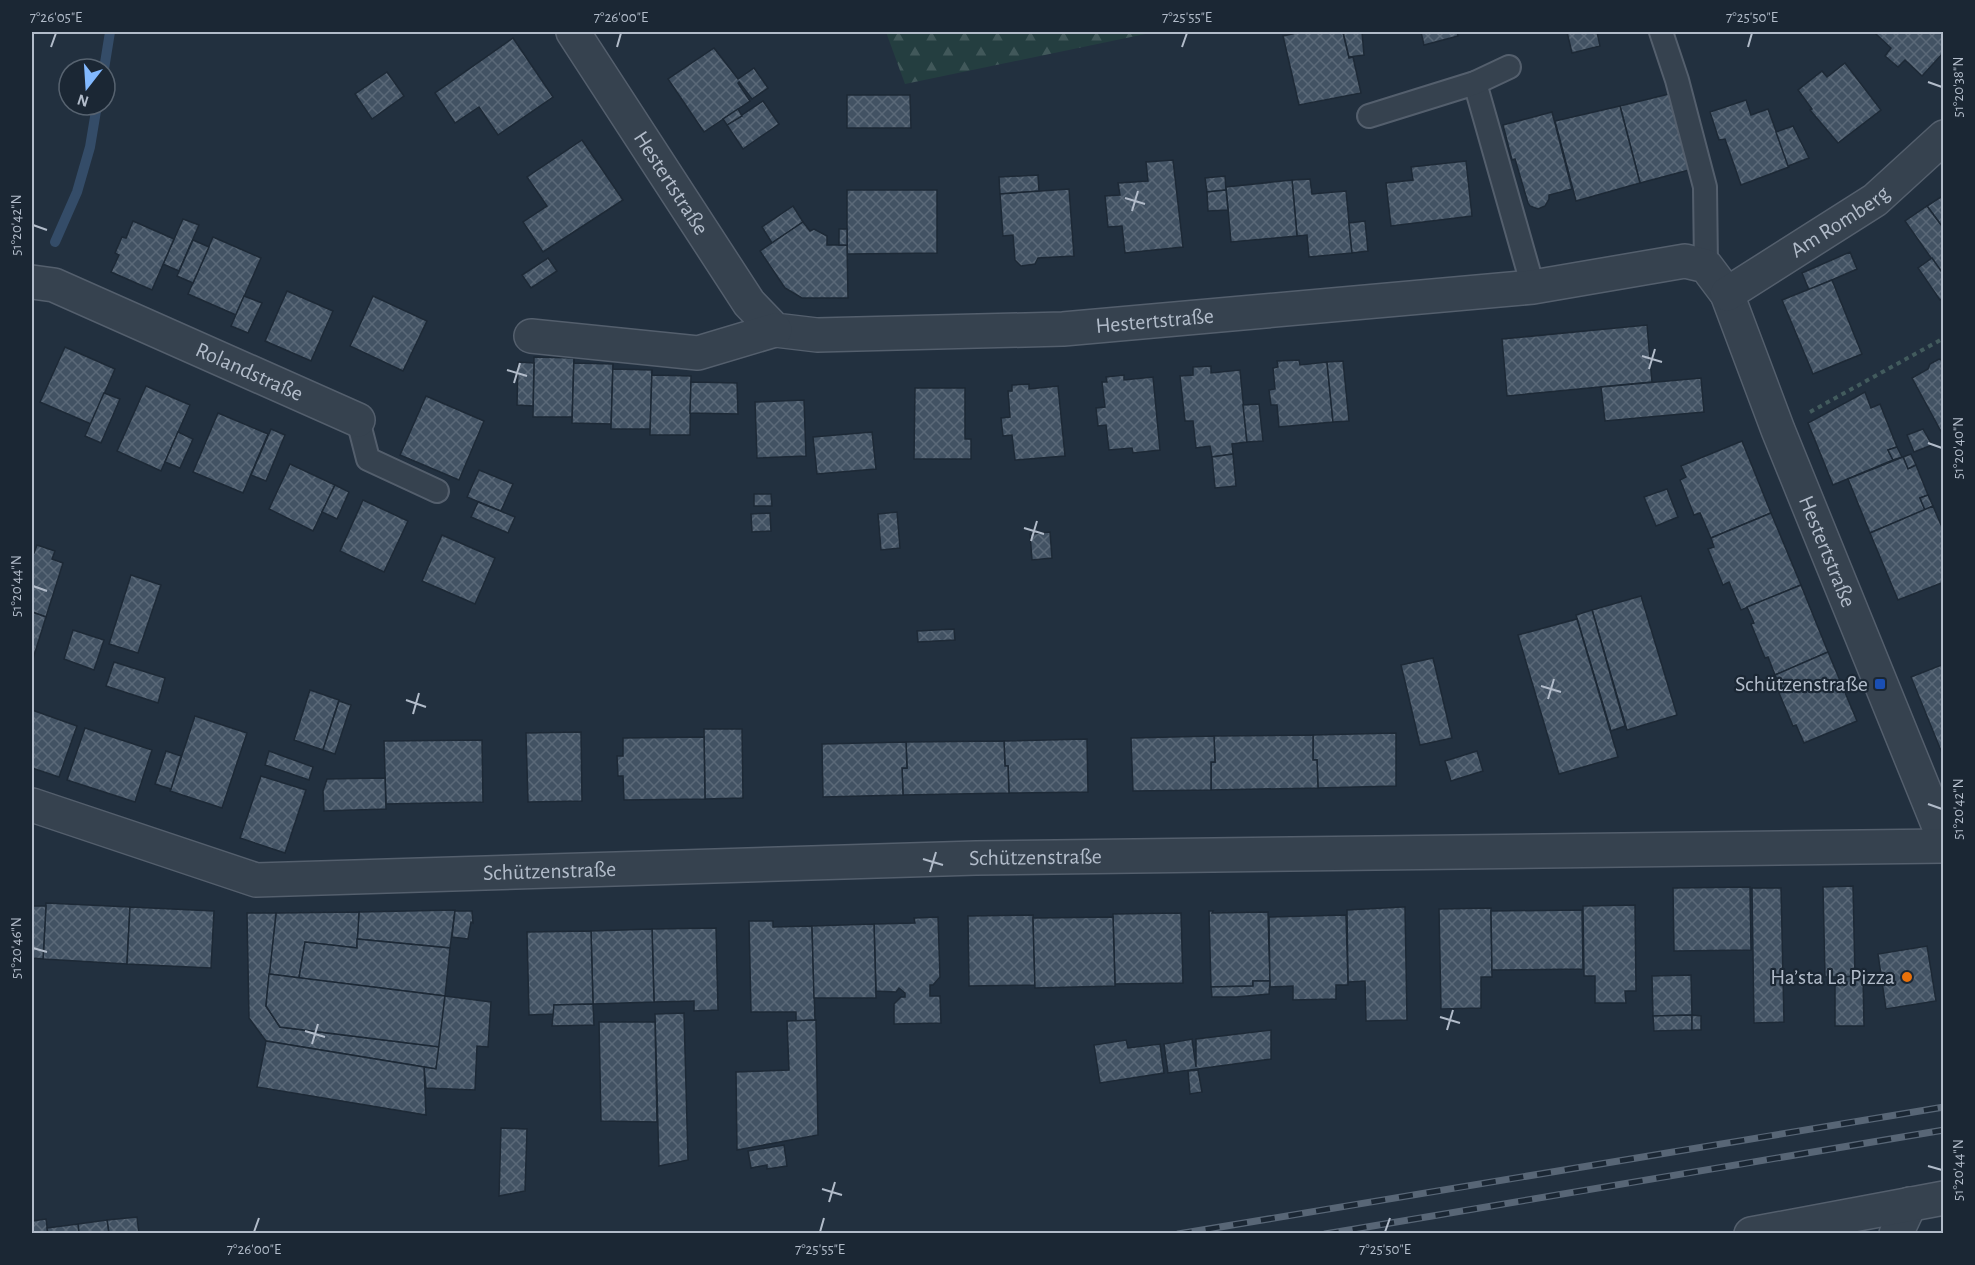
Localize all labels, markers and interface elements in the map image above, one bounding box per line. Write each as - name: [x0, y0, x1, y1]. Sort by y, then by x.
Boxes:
- text: 7°26'05"E: [30, 10, 82, 25]
- text: 7°26'00"E: [594, 10, 648, 25]
- text: 7°25'55"E: [1162, 10, 1212, 25]
- text: 7°25'50"E: [1726, 10, 1778, 25]
- north arrow: [57, 57, 117, 117]
- text: 51°20'38"N: [1951, 57, 1966, 117]
- text: N: [75, 91, 91, 110]
- street label: Hestertstraße: [630, 127, 713, 239]
- street label: Am Romberg: [1787, 182, 1894, 262]
- text: 51°20'42"N: [9, 194, 24, 256]
- street label: Hestertstraße: [1095, 305, 1215, 337]
- street label: Rolandstraße: [192, 338, 306, 405]
- text: 51°20'40"N: [1951, 417, 1966, 479]
- street label: Hestertstraße: [1795, 492, 1860, 611]
- text: 51°20'44"N: [9, 555, 24, 617]
- place label: Schützenstraße: [1735, 673, 1868, 695]
- marker: Schützenstraße: [1873, 677, 1887, 691]
- text: 51°20'42"N: [1951, 778, 1966, 840]
- street label: Schützenstraße: [969, 845, 1102, 869]
- street label: Schützenstraße: [483, 858, 616, 884]
- text: 51°20'46"N: [9, 917, 24, 979]
- place label: Ha’sta La Pizza: [1770, 966, 1895, 988]
- marker: Ha’sta La Pizza: [1900, 970, 1914, 984]
- text: 51°20'44"N: [1951, 1139, 1966, 1201]
- text: 7°26'00"E: [227, 1242, 281, 1257]
- text: 7°25'55"E: [795, 1242, 845, 1257]
- text: 7°25'50"E: [1359, 1242, 1411, 1257]

